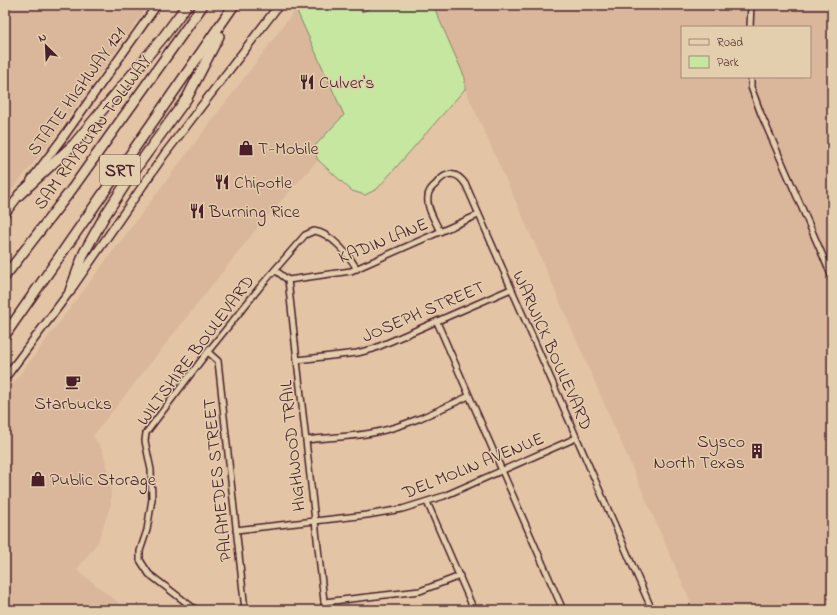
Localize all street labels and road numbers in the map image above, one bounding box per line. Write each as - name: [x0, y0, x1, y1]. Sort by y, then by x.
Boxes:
- street label: STATE HIGHWAY 121: [22, 22, 133, 162]
- street label: SAM RAYBURN TOLLWAY: [28, 50, 159, 216]
- road number: SRT: [100, 155, 140, 185]
- street label: KADIN LANE: [335, 212, 433, 272]
- street label: WARWICK BOULEVARD: [504, 267, 598, 435]
- street label: WILTSHIRE BOULEVARD: [131, 271, 262, 432]
- street label: JOSEPH STREET: [358, 275, 489, 350]
- street label: HIGHWOOD TRAIL: [274, 379, 314, 513]
- street label: PALAMEDES STREET: [197, 397, 240, 563]
- street label: DEL MOLIN AVENUE: [398, 427, 548, 507]

